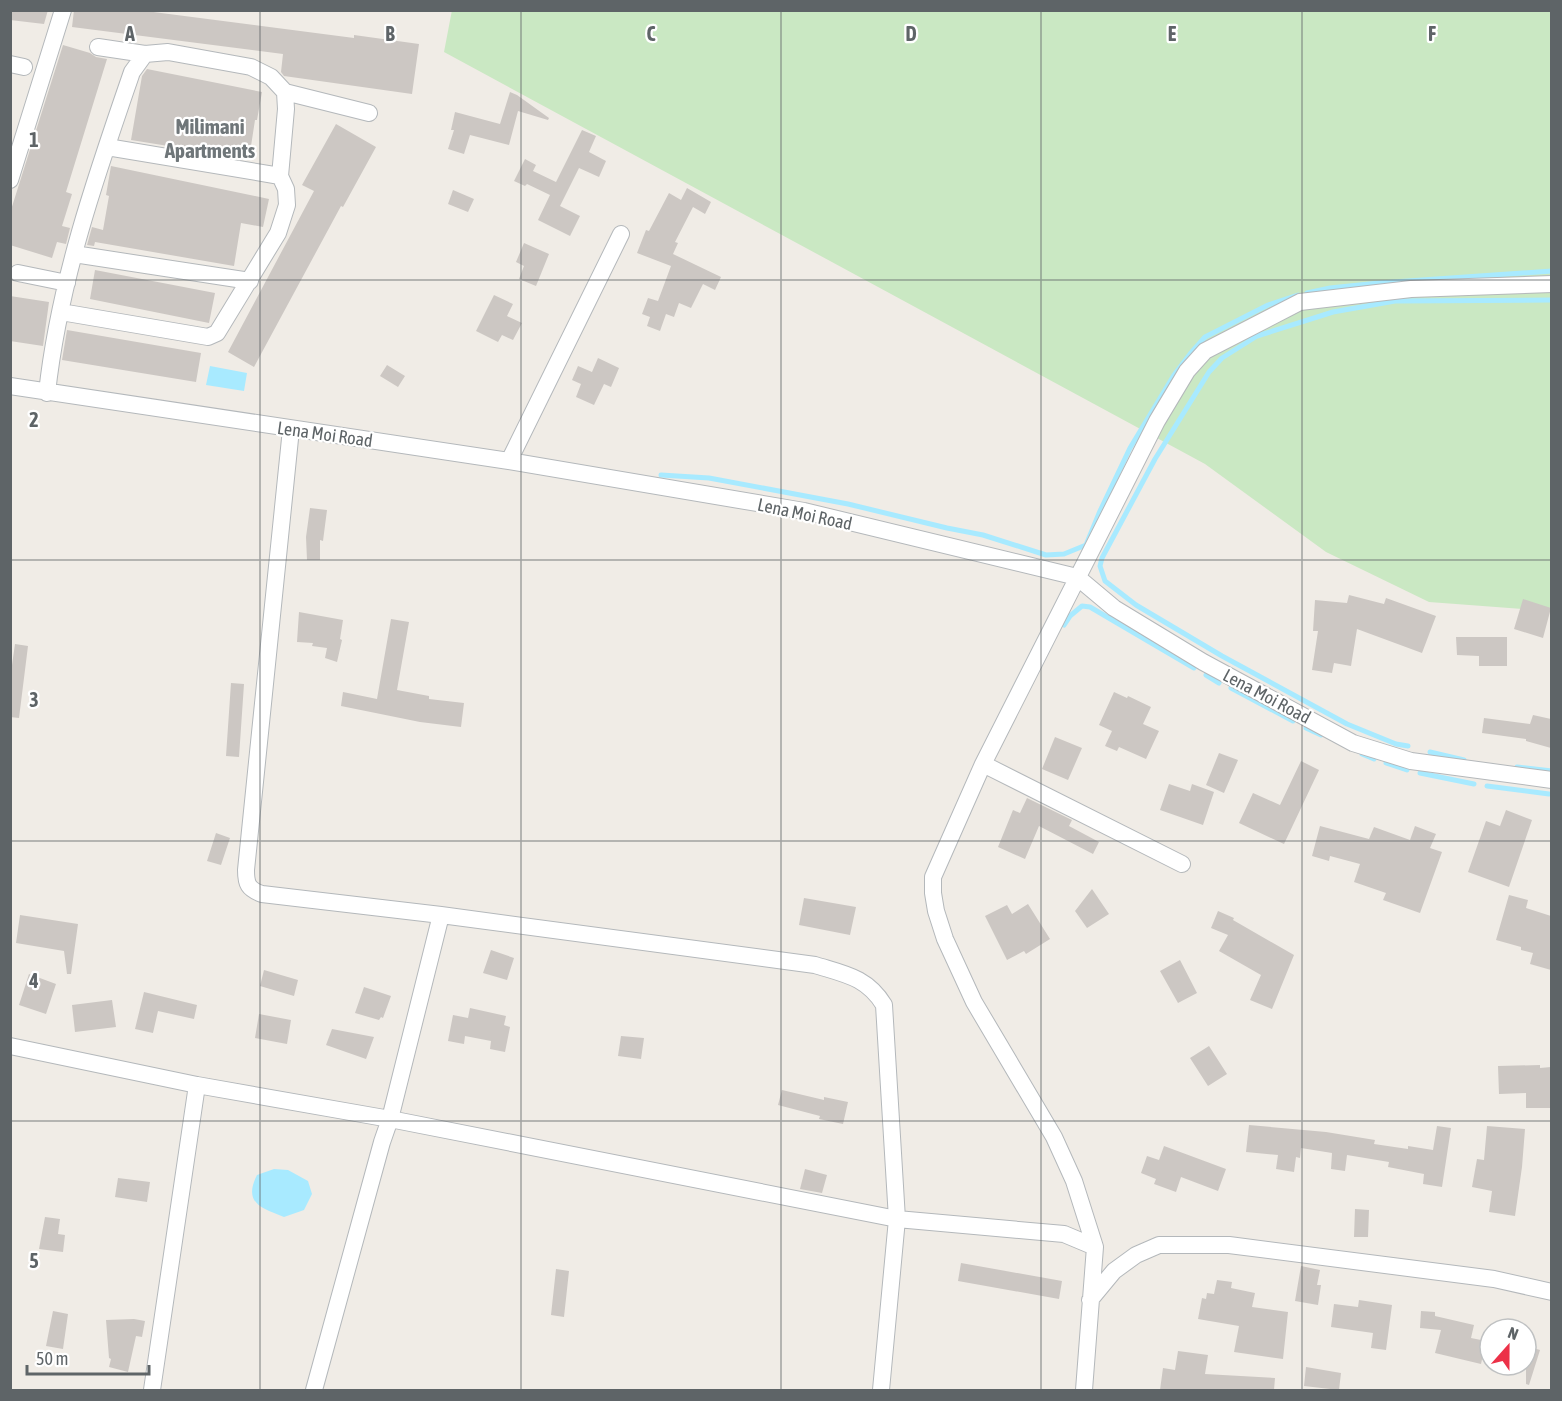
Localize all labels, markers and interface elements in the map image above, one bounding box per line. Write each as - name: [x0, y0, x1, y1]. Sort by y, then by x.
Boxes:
- text: A: [124, 22, 135, 45]
- text: B: [385, 22, 395, 45]
- text: C: [647, 22, 656, 45]
- text: D: [905, 22, 917, 45]
- text: E: [1168, 22, 1177, 45]
- text: F: [1428, 22, 1436, 45]
- district label: Milimani Apartments: [164, 114, 256, 162]
- text: 1: [29, 128, 39, 151]
- text: 2: [29, 408, 39, 431]
- street label: Lena Moi Road: [276, 417, 374, 451]
- street label: Lena Moi Road: [756, 494, 854, 534]
- street label: Lena Moi Road: [1220, 664, 1314, 728]
- text: 3: [29, 688, 39, 711]
- text: 4: [28, 969, 39, 992]
- text: 5: [29, 1249, 39, 1272]
- north arrow: [1478, 1317, 1538, 1377]
- text: N: [1506, 1323, 1521, 1343]
- scale bar: [27, 1338, 148, 1376]
- text: 50 m: [36, 1348, 68, 1369]

